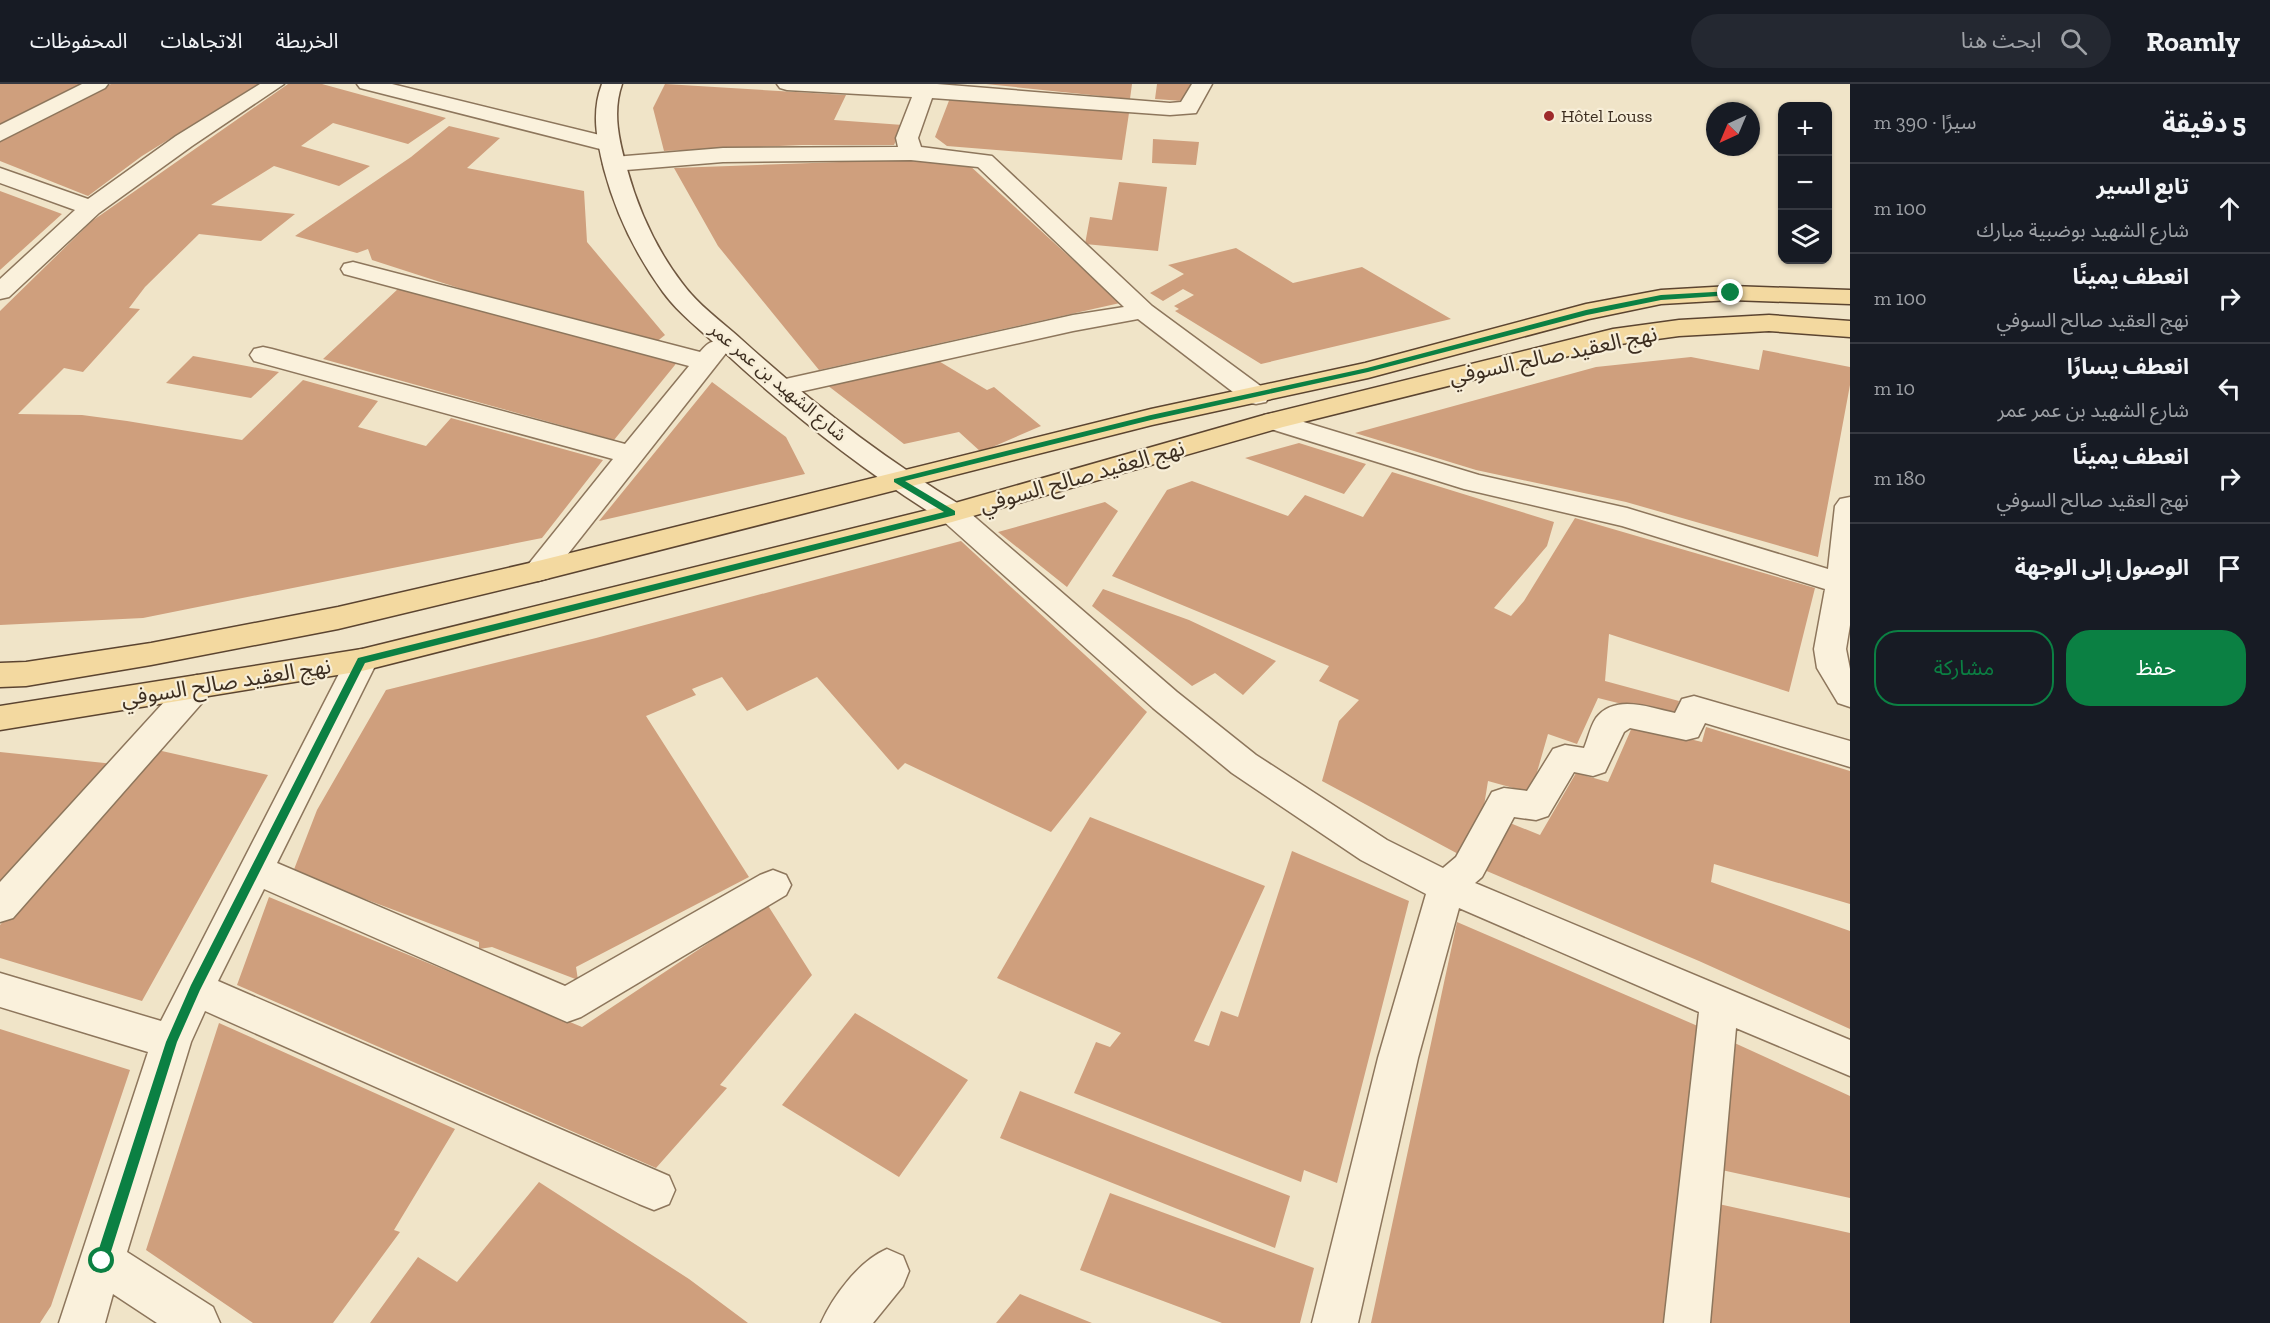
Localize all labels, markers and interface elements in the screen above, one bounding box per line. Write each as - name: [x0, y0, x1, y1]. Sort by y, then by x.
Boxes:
- search box: [1691, 14, 2111, 68]
- icon: search: [2057, 25, 2090, 58]
- text: Roamly: [2147, 25, 2240, 58]
- text: ابحث هنا: [1961, 27, 2042, 54]
- text: المحفوظات: [30, 28, 127, 53]
- text: الاتجاهات: [160, 28, 242, 53]
- text: الخريطة: [275, 28, 338, 53]
- north arrow: [1706, 102, 1760, 156]
- map controls: [1778, 102, 1832, 264]
- button: +: [1778, 102, 1832, 156]
- place label: Hôtel Louss: [1561, 105, 1652, 127]
- text: 5 دقيقة: [2162, 107, 2246, 139]
- marker: Hôtel Louss: [1542, 109, 1556, 123]
- text: سيرًا · 390 m: [1874, 110, 1977, 134]
- button: −: [1778, 156, 1832, 210]
- text: تابع السير: [2097, 173, 2189, 200]
- icon: ahead: [2213, 192, 2246, 225]
- text: 100 m: [1874, 196, 1927, 220]
- button: layers: [1778, 210, 1832, 264]
- text: شارع الشهيد بوضبية مبارك: [1977, 218, 2189, 242]
- text: انعطف يمينًا: [2072, 263, 2189, 290]
- route end: [1717, 279, 1743, 305]
- icon: right: [2213, 282, 2246, 315]
- text: 100 m: [1874, 286, 1927, 310]
- text: نهج العقيد صالح السوفي: [1996, 308, 2189, 332]
- street label: شارع الشهيد بن عمر عمر: [702, 318, 851, 448]
- street label: نهج العقيد صالح السوفي: [1447, 320, 1660, 393]
- text: انعطف يسارًا: [2067, 353, 2189, 380]
- icon: left: [2213, 372, 2246, 405]
- text: 10 m: [1874, 376, 1915, 400]
- text: شارع الشهيد بن عمر عمر: [1998, 398, 2189, 422]
- street label: نهج العقيد صالح السوفي: [976, 434, 1188, 521]
- text: انعطف يمينًا: [2072, 443, 2189, 470]
- icon: right: [2213, 462, 2246, 495]
- text: 180 m: [1874, 466, 1926, 490]
- text: نهج العقيد صالح السوفي: [1996, 488, 2189, 512]
- icon: arrive: [2213, 552, 2246, 585]
- text: الوصول إلى الوجهة: [2015, 554, 2189, 581]
- button: مشاركة: [1874, 630, 2054, 706]
- button: حفظ: [2066, 630, 2246, 706]
- street label: نهج العقيد صالح السوفي: [119, 652, 333, 715]
- route start: [88, 1247, 114, 1273]

